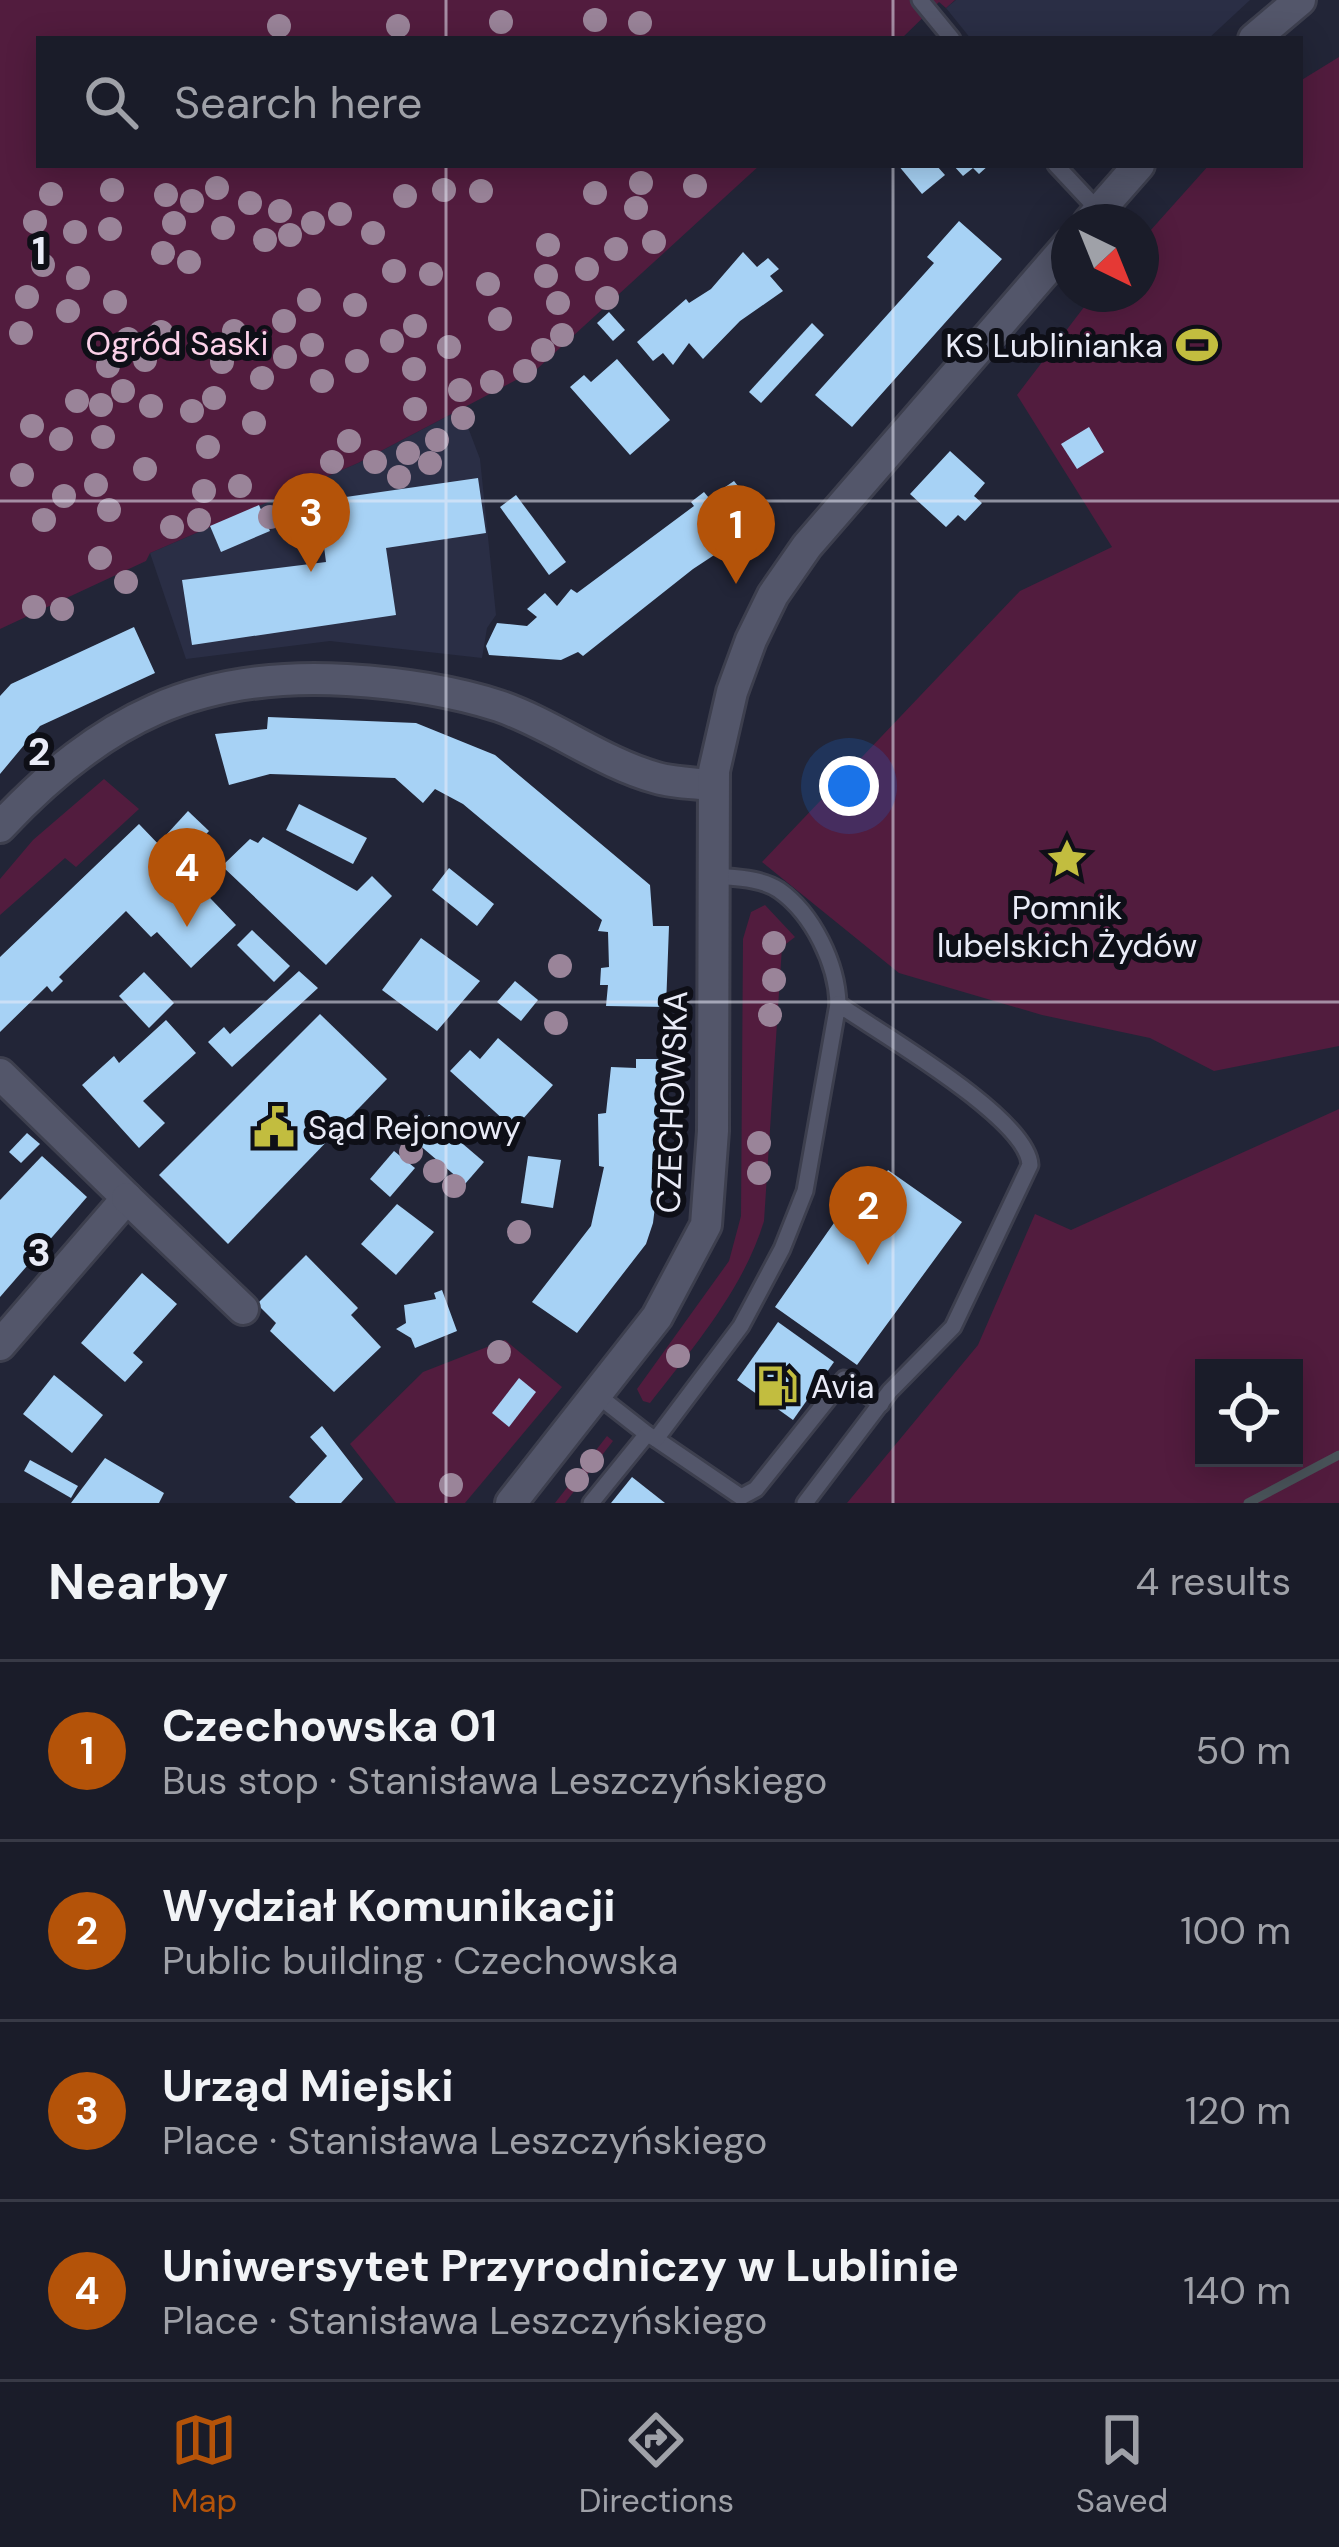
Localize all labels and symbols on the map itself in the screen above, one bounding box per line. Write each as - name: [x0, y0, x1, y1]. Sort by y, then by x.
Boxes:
- north arrow: [1051, 204, 1159, 312]
- text: 1: [32, 225, 46, 276]
- park label: Ogród Saski: [86, 322, 268, 365]
- sports icon: KS Lublinianka: [1174, 322, 1220, 368]
- place label: KS Lublinianka: [945, 324, 1163, 367]
- pin: 3: [272, 473, 350, 572]
- pin: 1: [697, 485, 775, 584]
- text: 2: [28, 726, 50, 777]
- your location: [819, 756, 879, 816]
- pin: 4: [148, 828, 226, 927]
- place icon: Pomnik lubelskich Żydów: [1044, 836, 1090, 882]
- place label: Pomnik lubelskich Żydów: [937, 886, 1197, 967]
- street label: CZECHOWSKA: [647, 990, 697, 1214]
- public building icon: Sąd Rejonowy: [251, 1104, 297, 1150]
- place label: Sąd Rejonowy: [308, 1106, 521, 1149]
- pin: 2: [829, 1166, 907, 1265]
- text: 3: [27, 1227, 51, 1278]
- fuel station icon: Avia: [754, 1363, 800, 1409]
- place label: Avia: [811, 1365, 875, 1408]

